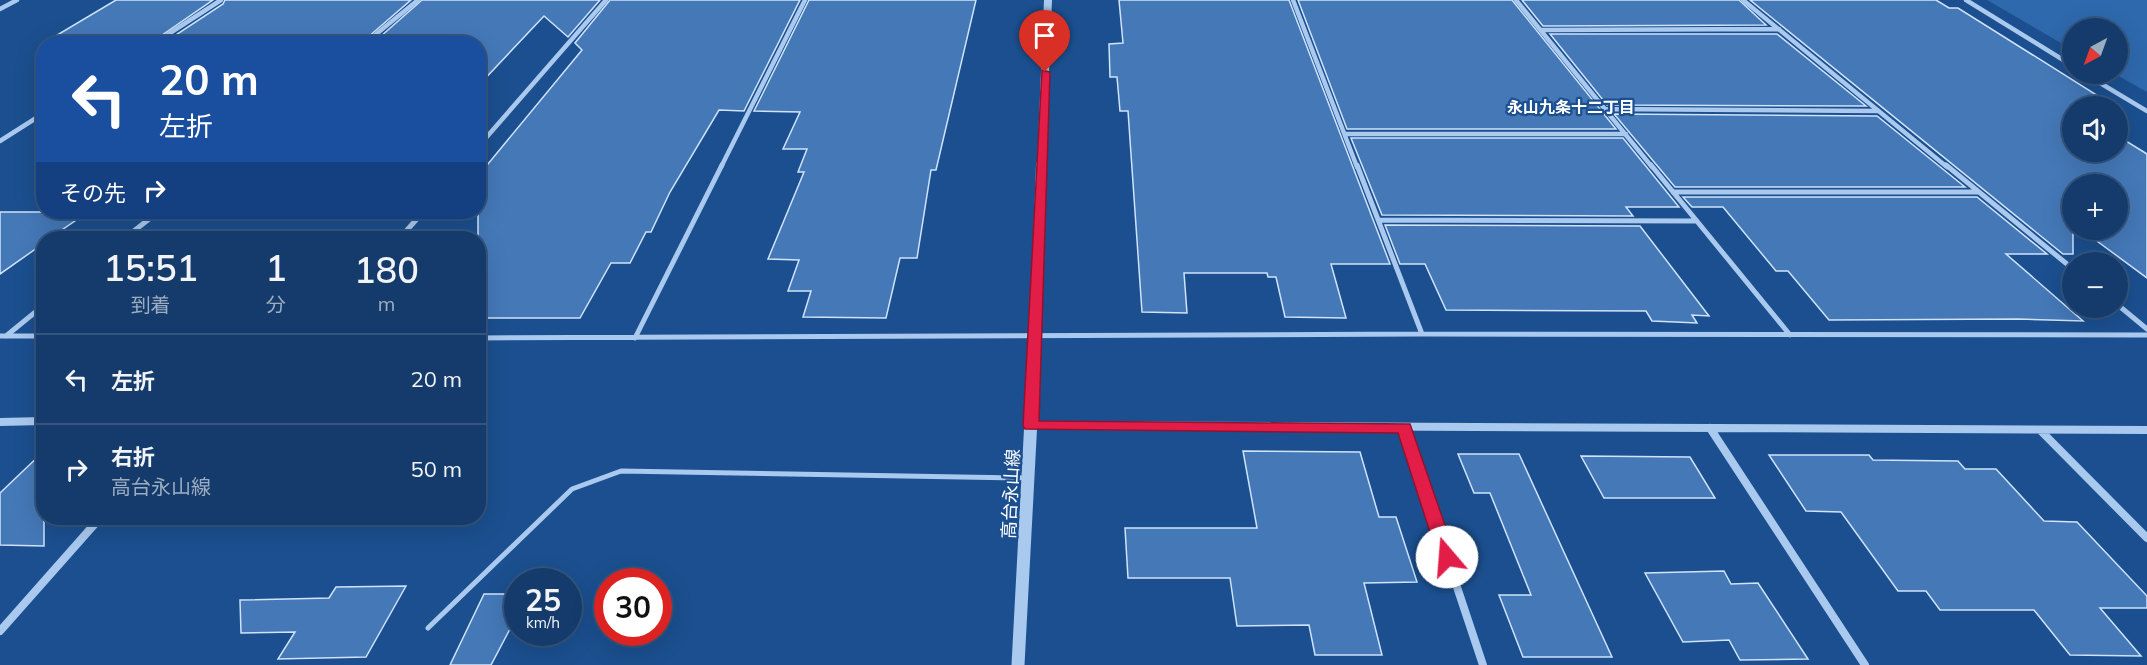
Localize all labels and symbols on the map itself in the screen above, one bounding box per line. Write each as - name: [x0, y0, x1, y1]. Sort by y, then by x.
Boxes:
- pin: [1019, 10, 1070, 72]
- north arrow: [2062, 18, 2128, 84]
- district label: 永山九条十二丁目: [1507, 97, 1635, 117]
- street label: 高台永山線: [997, 448, 1024, 540]
- position arrow: [1415, 525, 1479, 589]
- speed limit sign: 30: [594, 568, 672, 646]

